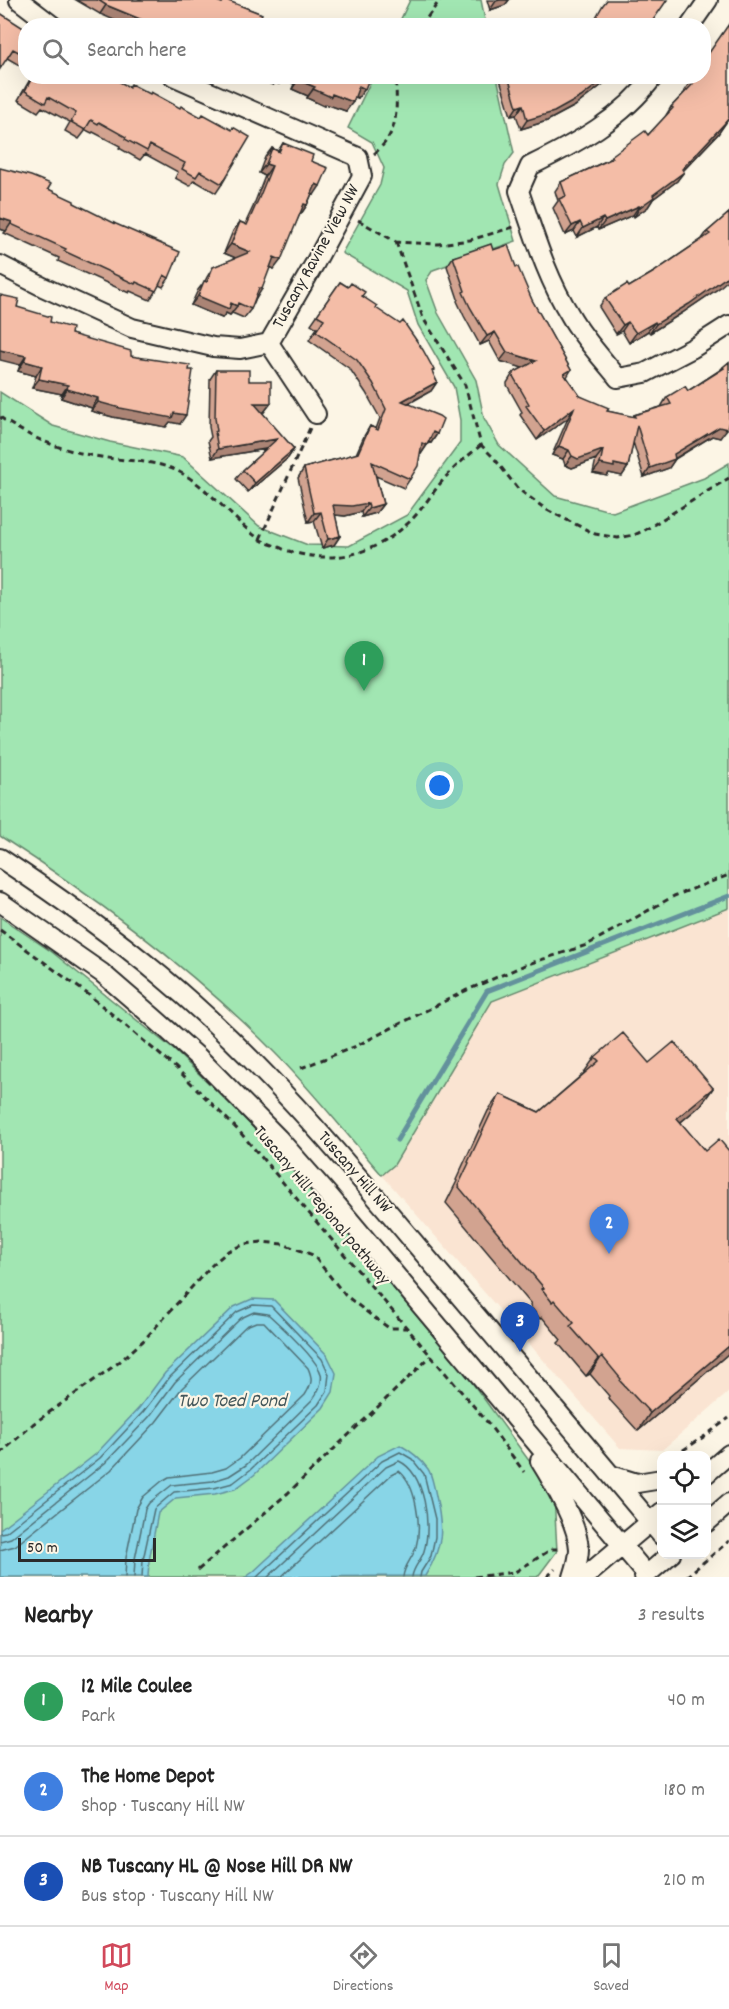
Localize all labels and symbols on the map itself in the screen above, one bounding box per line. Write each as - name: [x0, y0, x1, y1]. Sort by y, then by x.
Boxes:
- street label: Tuscany Ravine View NW: [267, 180, 367, 334]
- pin: 1: [344, 642, 384, 691]
- your location: [425, 771, 454, 800]
- street label: Tuscany Hill regional pathway: [247, 1121, 396, 1292]
- street label: Tuscany Hill NW: [311, 1126, 397, 1220]
- pin: 2: [590, 1204, 628, 1254]
- pin: 3: [500, 1302, 540, 1352]
- water label: Two Toed Pond: [178, 1388, 289, 1416]
- scale bar: [18, 1535, 156, 1562]

